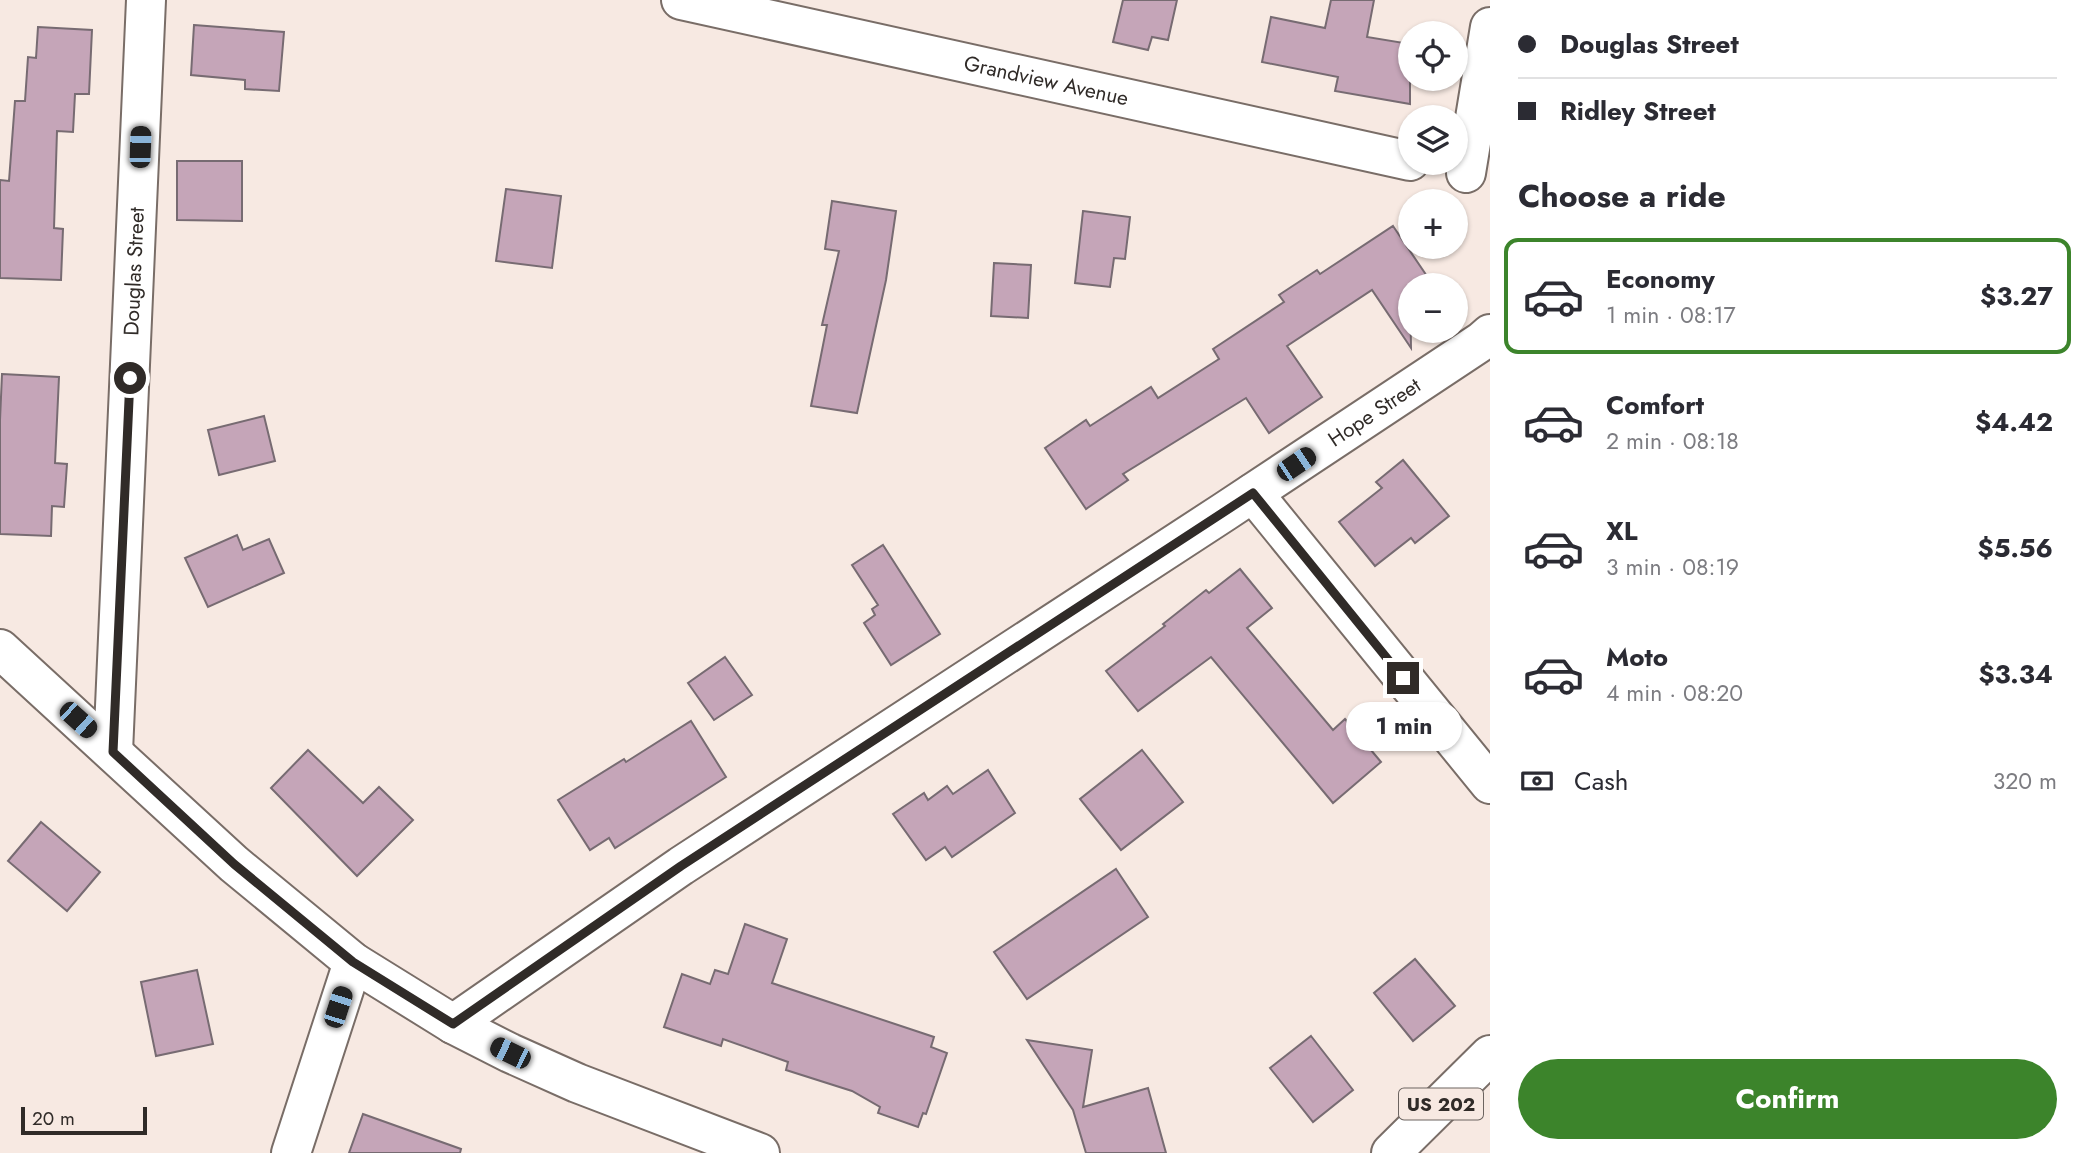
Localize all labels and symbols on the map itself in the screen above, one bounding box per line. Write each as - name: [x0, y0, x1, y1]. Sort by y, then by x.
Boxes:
- street label: Grandview Avenue: [961, 48, 1132, 113]
- car: [129, 126, 152, 168]
- street label: Douglas Street: [116, 207, 152, 336]
- route start: [114, 362, 146, 394]
- street label: Hope Street: [1322, 371, 1427, 454]
- car: [1273, 444, 1320, 484]
- route end: [1387, 662, 1419, 694]
- car: [56, 698, 101, 742]
- callout: 1 min: [1345, 702, 1461, 752]
- car: [322, 984, 355, 1030]
- car: [487, 1034, 534, 1072]
- road number: US 202: [1399, 1088, 1483, 1120]
- scale bar: [21, 1104, 147, 1136]

